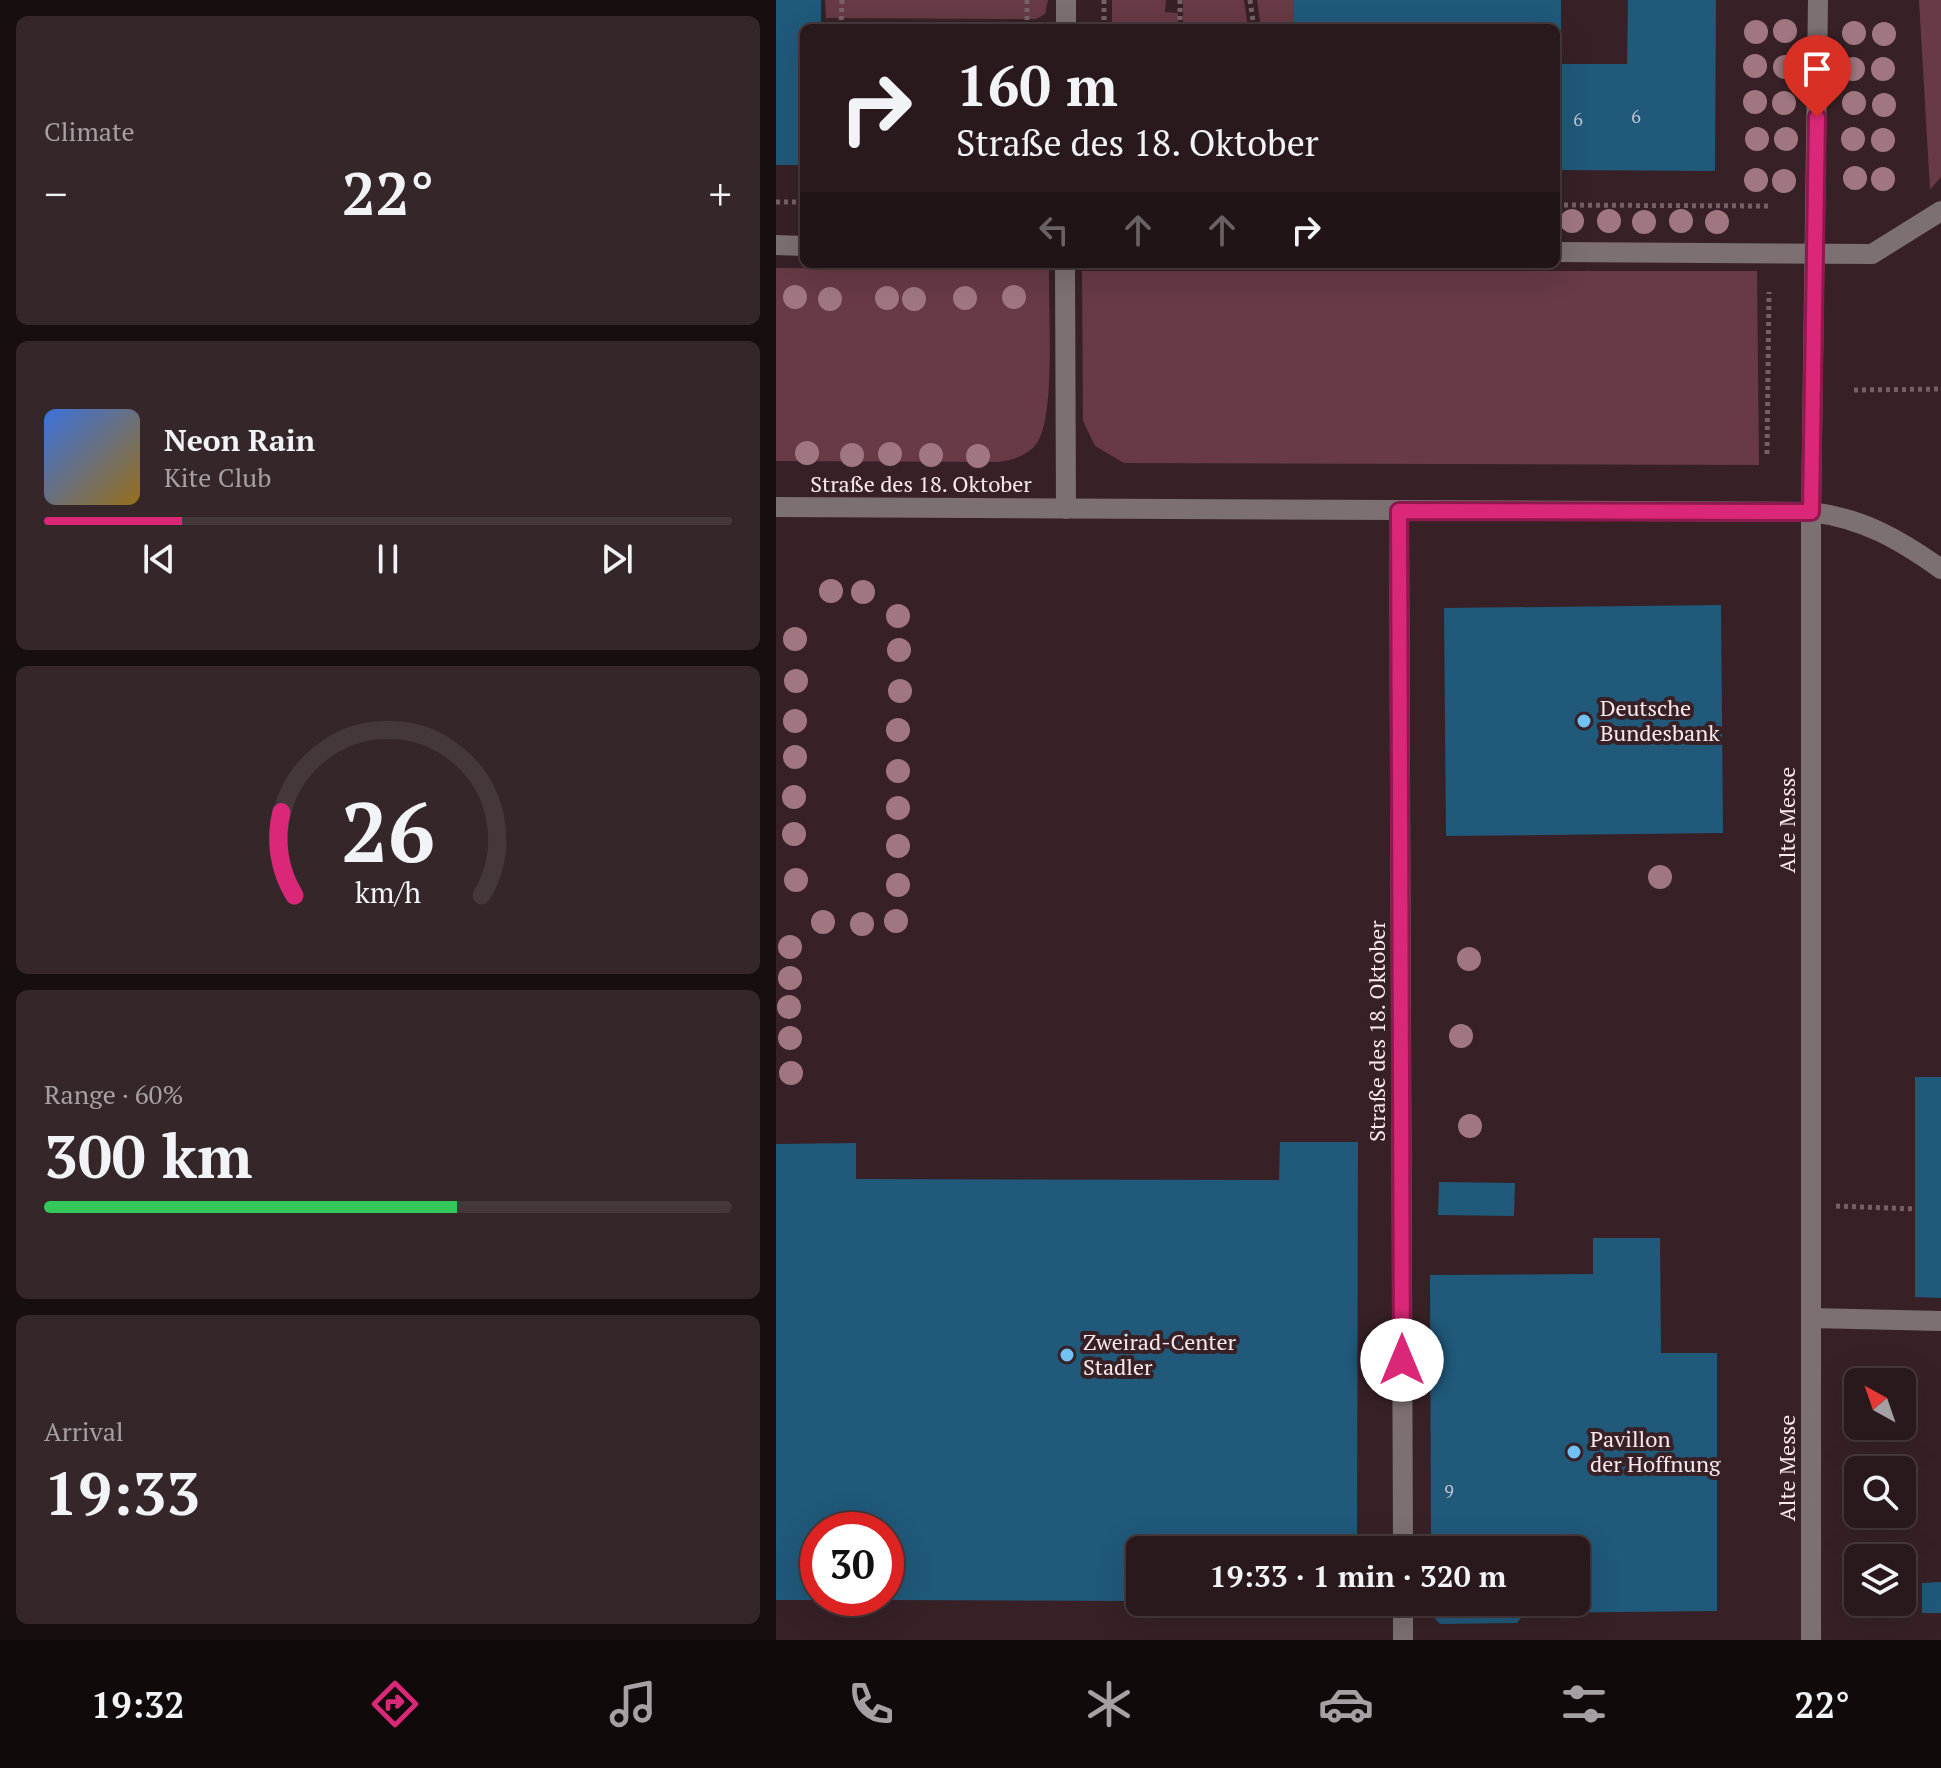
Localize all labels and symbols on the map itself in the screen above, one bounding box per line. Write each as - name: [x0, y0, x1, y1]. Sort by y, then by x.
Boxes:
- pin: [1783, 35, 1851, 117]
- house number: 6: [1631, 104, 1641, 128]
- house number: 6: [1573, 107, 1583, 131]
- street label: Straße des 18. Oktober: [810, 469, 1032, 498]
- place label: Deutsche Bundesbank: [1600, 693, 1720, 747]
- marker: Deutsche Bundesbank: [1575, 712, 1593, 730]
- street label: Alte Messe: [1772, 767, 1801, 873]
- street label: Straße des 18. Oktober: [1362, 920, 1391, 1142]
- position arrow: [1360, 1318, 1444, 1402]
- place label: Zweirad-Center Stadler: [1083, 1327, 1237, 1381]
- marker: Zweirad-Center Stadler: [1058, 1346, 1076, 1364]
- north arrow: [1844, 1368, 1916, 1440]
- street label: Alte Messe: [1772, 1415, 1801, 1521]
- place label: Pavillon der Hoffnung: [1590, 1424, 1721, 1478]
- marker: Pavillon der Hoffnung: [1565, 1443, 1583, 1461]
- house number: 9: [1444, 1478, 1454, 1502]
- speed limit sign: 30: [800, 1512, 904, 1616]

